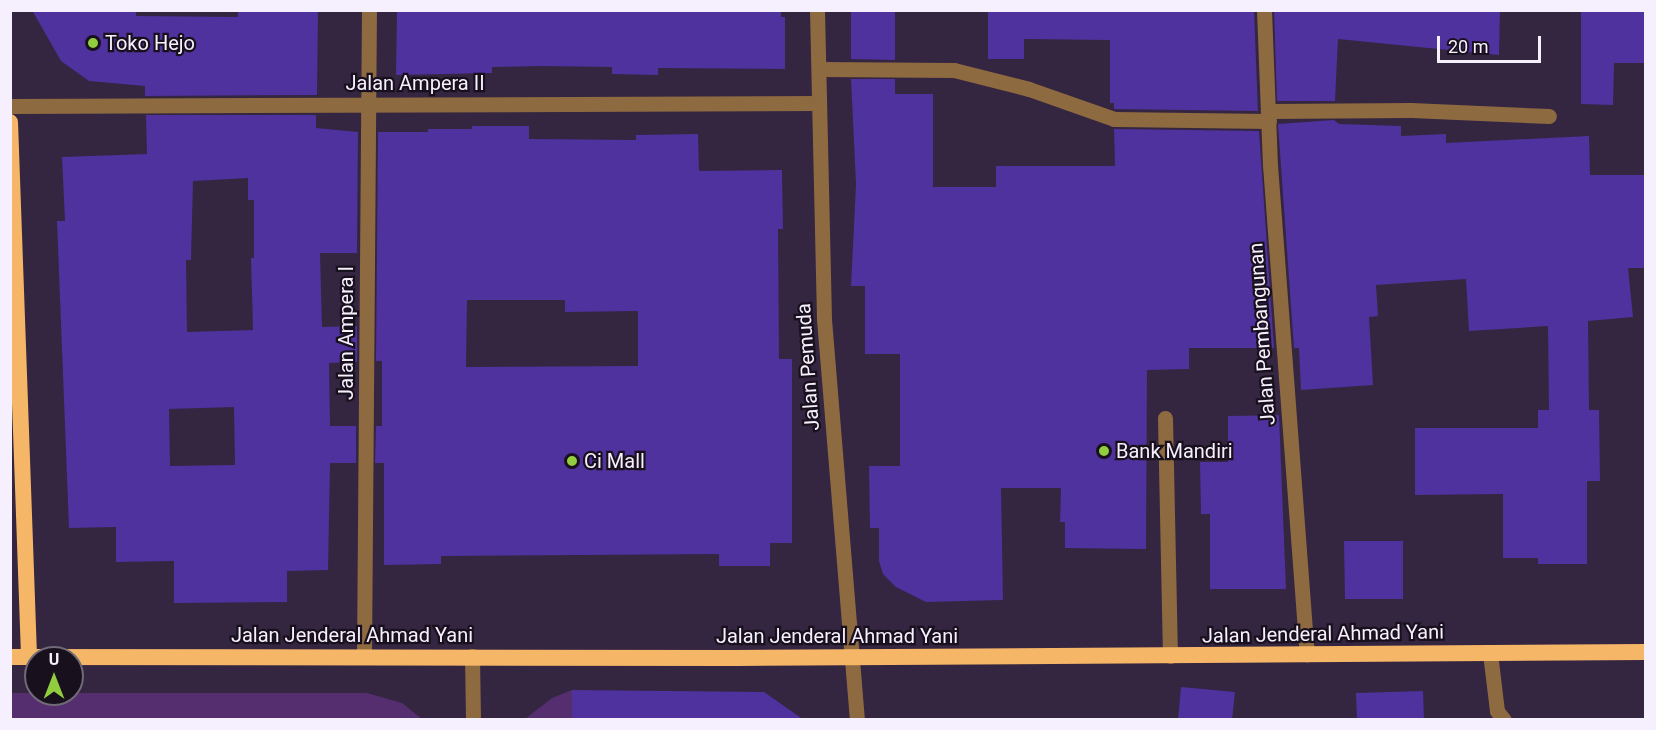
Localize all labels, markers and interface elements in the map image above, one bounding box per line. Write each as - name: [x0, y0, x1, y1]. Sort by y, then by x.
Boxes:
- scale bar: [1440, 24, 1544, 62]
- place label: Toko Hejo: [105, 31, 195, 55]
- marker: Toko Hejo: [86, 36, 100, 50]
- text: 20 m: [1448, 36, 1488, 57]
- street label: Jalan Ampera II: [345, 71, 485, 95]
- street label: Jalan Pembangunan: [1244, 242, 1280, 426]
- street label: Jalan Ampera I: [334, 266, 358, 400]
- street label: Jalan Pemuda: [792, 303, 824, 431]
- place label: Bank Mandiri: [1116, 439, 1233, 463]
- marker: Bank Mandiri: [1097, 444, 1111, 458]
- place label: Ci Mall: [584, 449, 645, 473]
- marker: Ci Mall: [565, 454, 579, 468]
- street label: Jalan Jenderal Ahmad Yani: [1202, 620, 1444, 648]
- street label: Jalan Jenderal Ahmad Yani: [231, 623, 473, 647]
- street label: Jalan Jenderal Ahmad Yani: [716, 624, 958, 648]
- north arrow: [24, 646, 84, 706]
- text: U: [49, 650, 59, 669]

